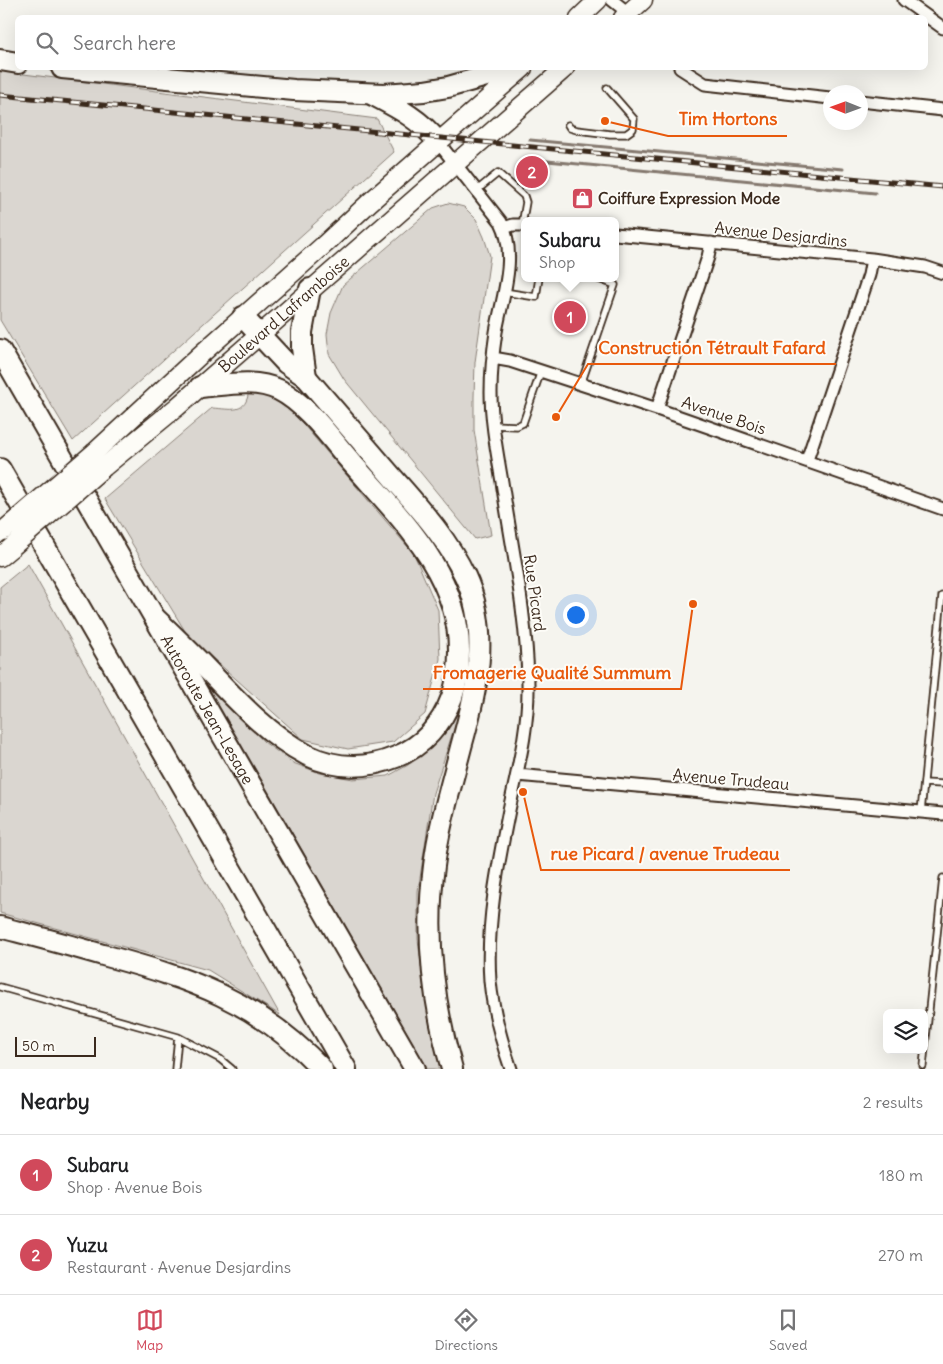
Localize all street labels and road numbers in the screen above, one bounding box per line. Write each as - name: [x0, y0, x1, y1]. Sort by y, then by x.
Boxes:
- street label: Avenue Desjardins: [714, 217, 848, 251]
- street label: Boulevard Laframboise: [214, 251, 353, 376]
- street label: Avenue Bois: [679, 391, 769, 439]
- street label: Rue Picard: [520, 553, 550, 633]
- street label: Autoroute Jean-Lesage: [157, 631, 258, 788]
- street label: Avenue Trudeau: [672, 764, 790, 794]

